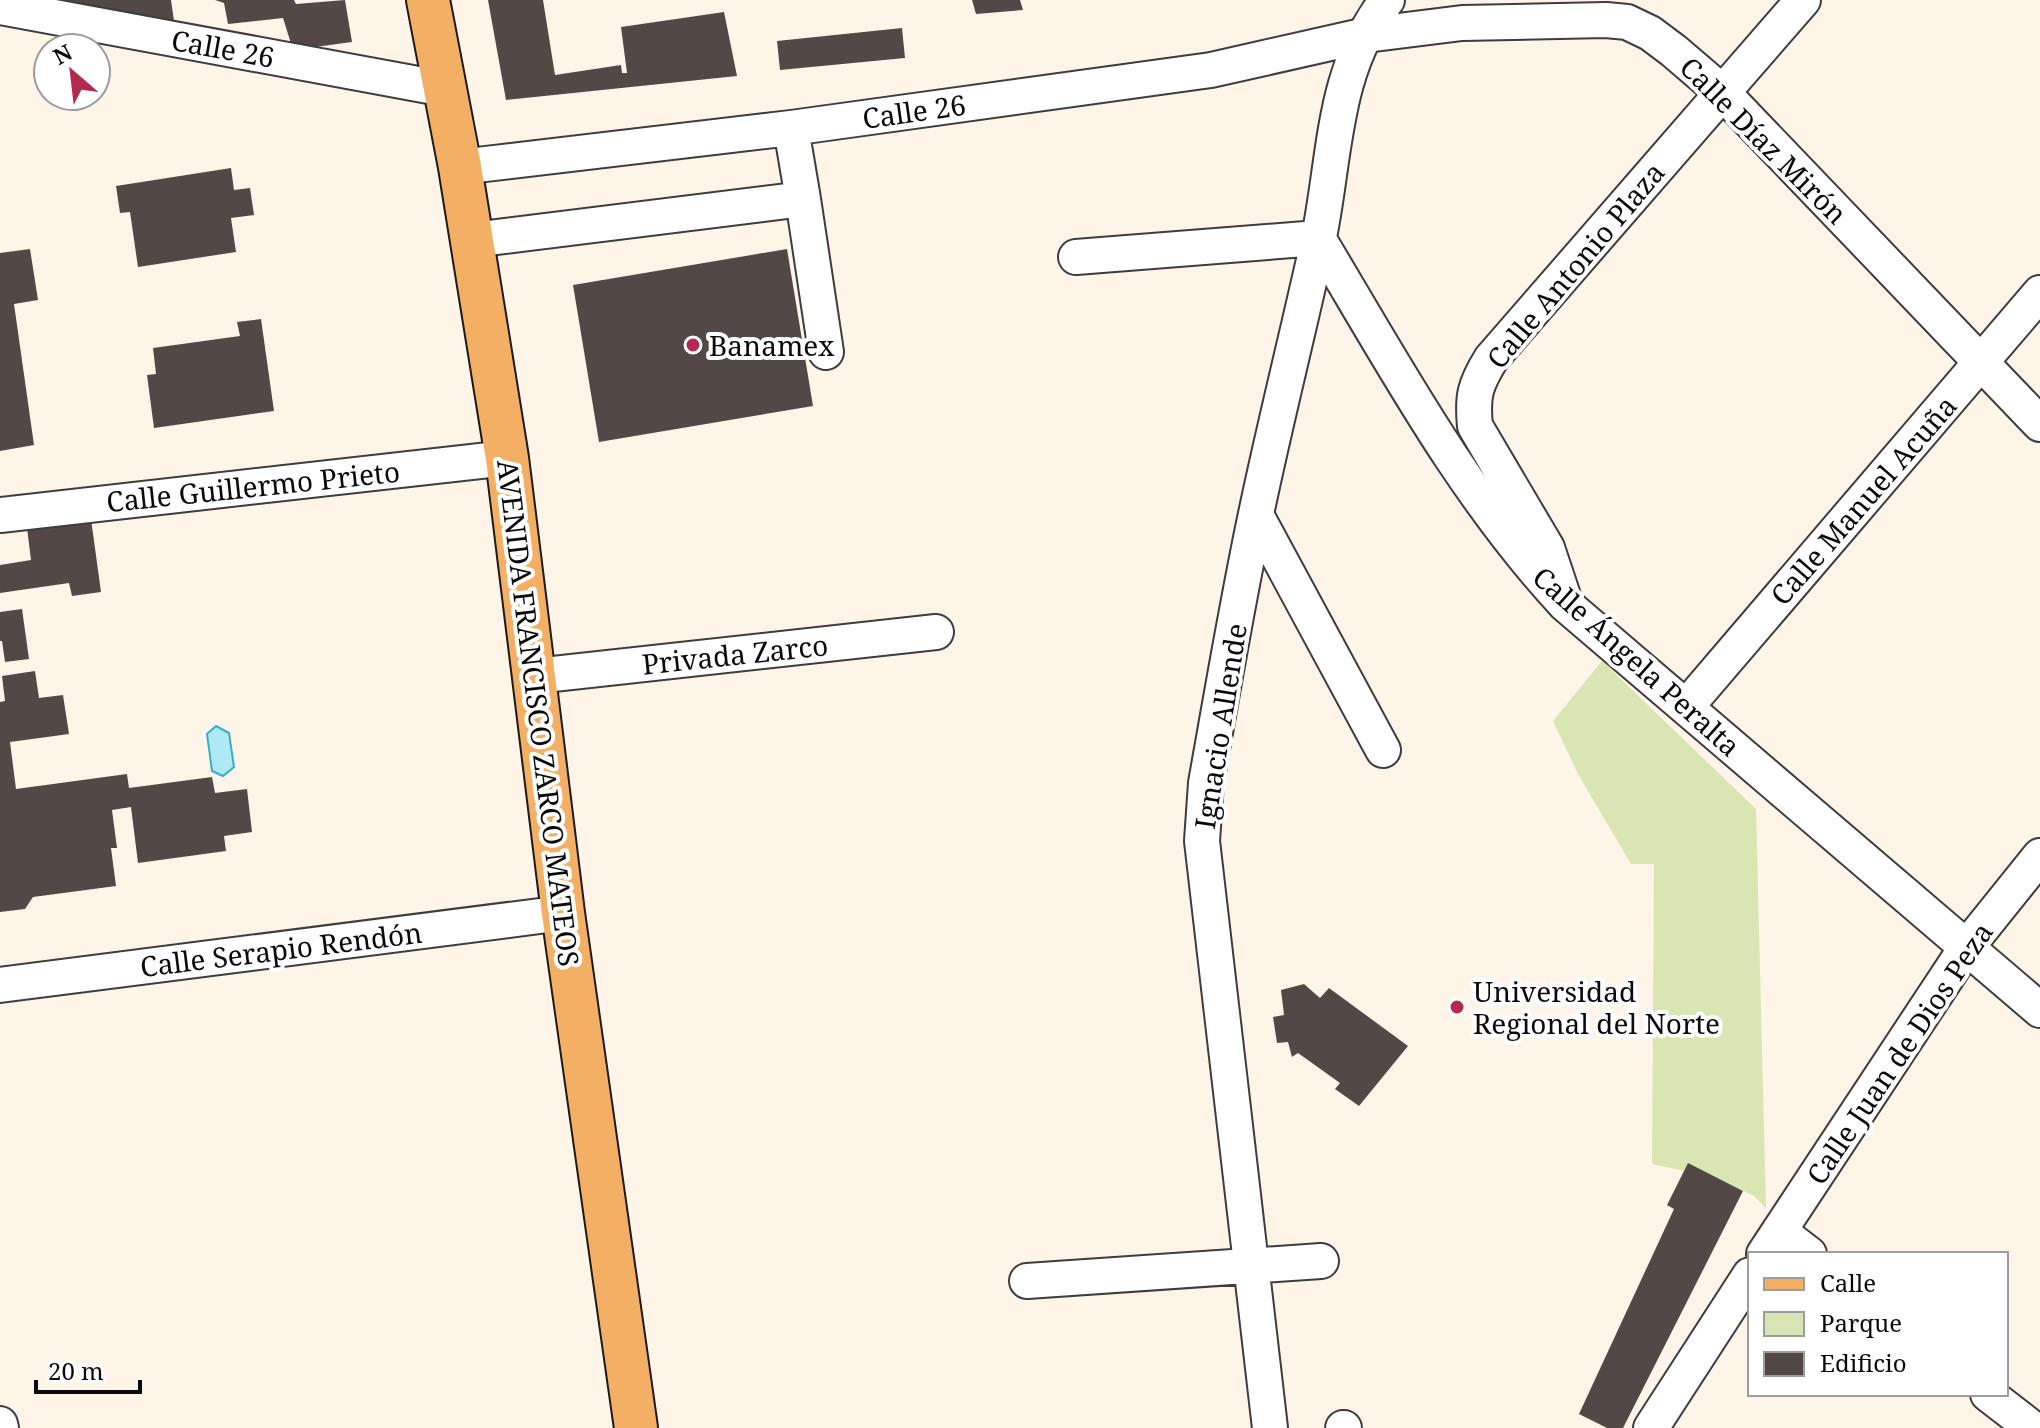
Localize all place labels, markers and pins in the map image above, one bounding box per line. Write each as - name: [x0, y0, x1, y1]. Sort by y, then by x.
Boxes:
- place label: Banamex: [709, 326, 835, 364]
- marker: Banamex: [684, 336, 702, 354]
- place label: Universidad Regional del Norte: [1473, 972, 1720, 1042]
- marker: Universidad Regional del Norte: [1448, 998, 1466, 1016]

